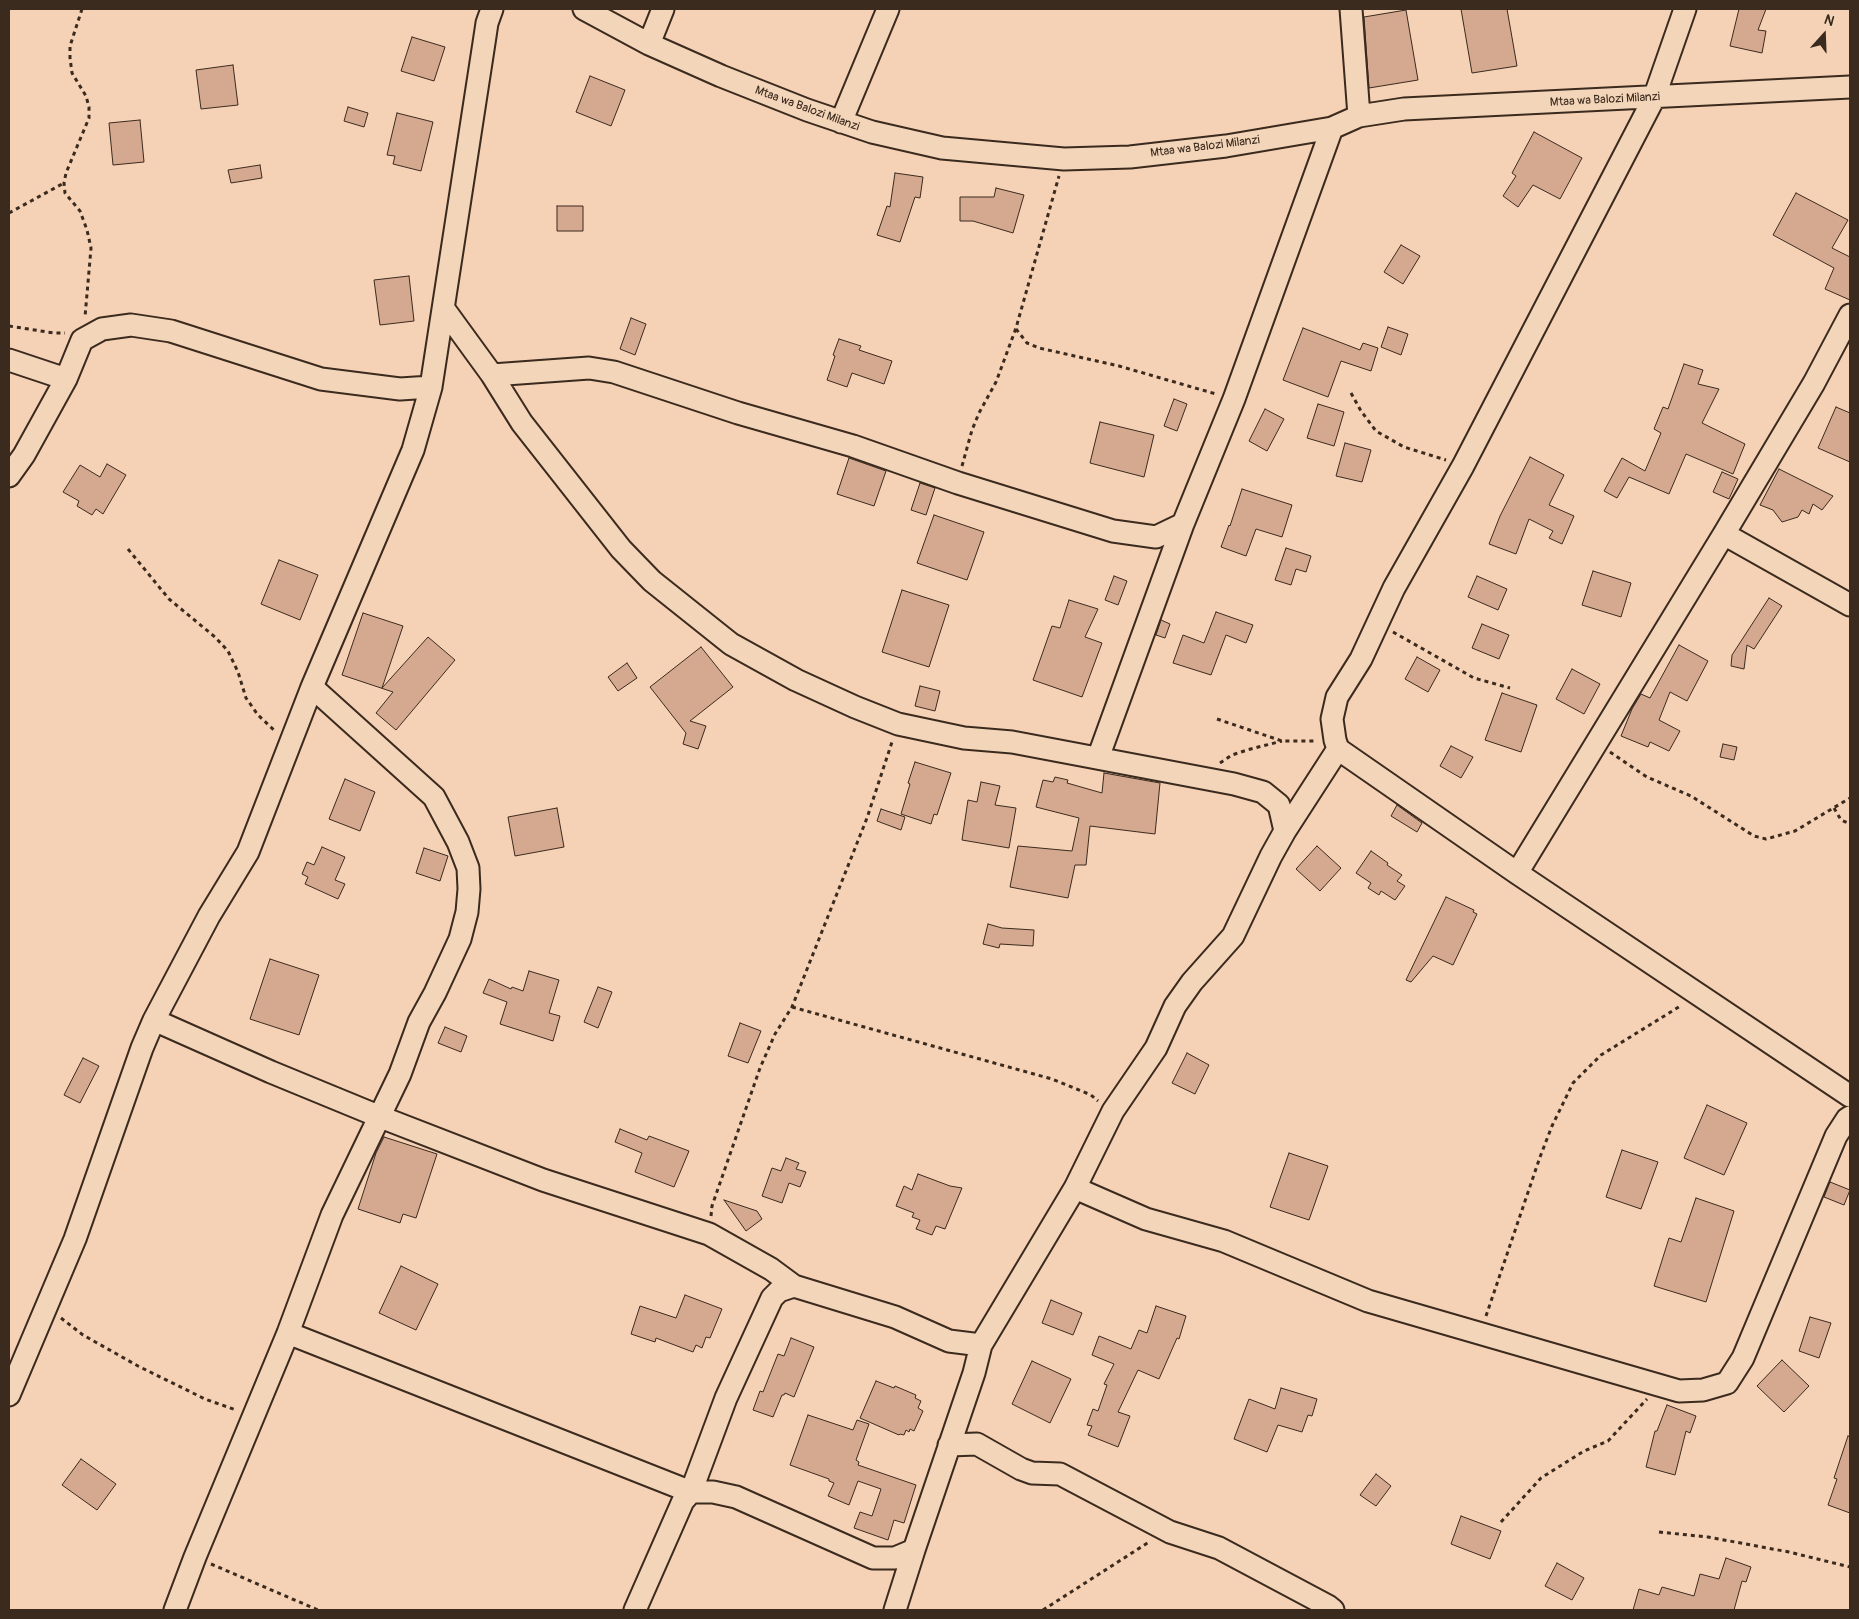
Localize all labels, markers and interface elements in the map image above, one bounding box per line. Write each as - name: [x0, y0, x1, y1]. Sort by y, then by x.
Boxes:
- north arrow: [1799, 10, 1849, 60]
- text: N: [1822, 11, 1837, 30]
- street label: Mtaa wa Balozi Milanzi: [753, 83, 861, 135]
- street label: Mtaa wa Balozi Milanzi: [1550, 90, 1660, 110]
- street label: Mtaa wa Balozi Milanzi: [1149, 133, 1261, 161]

